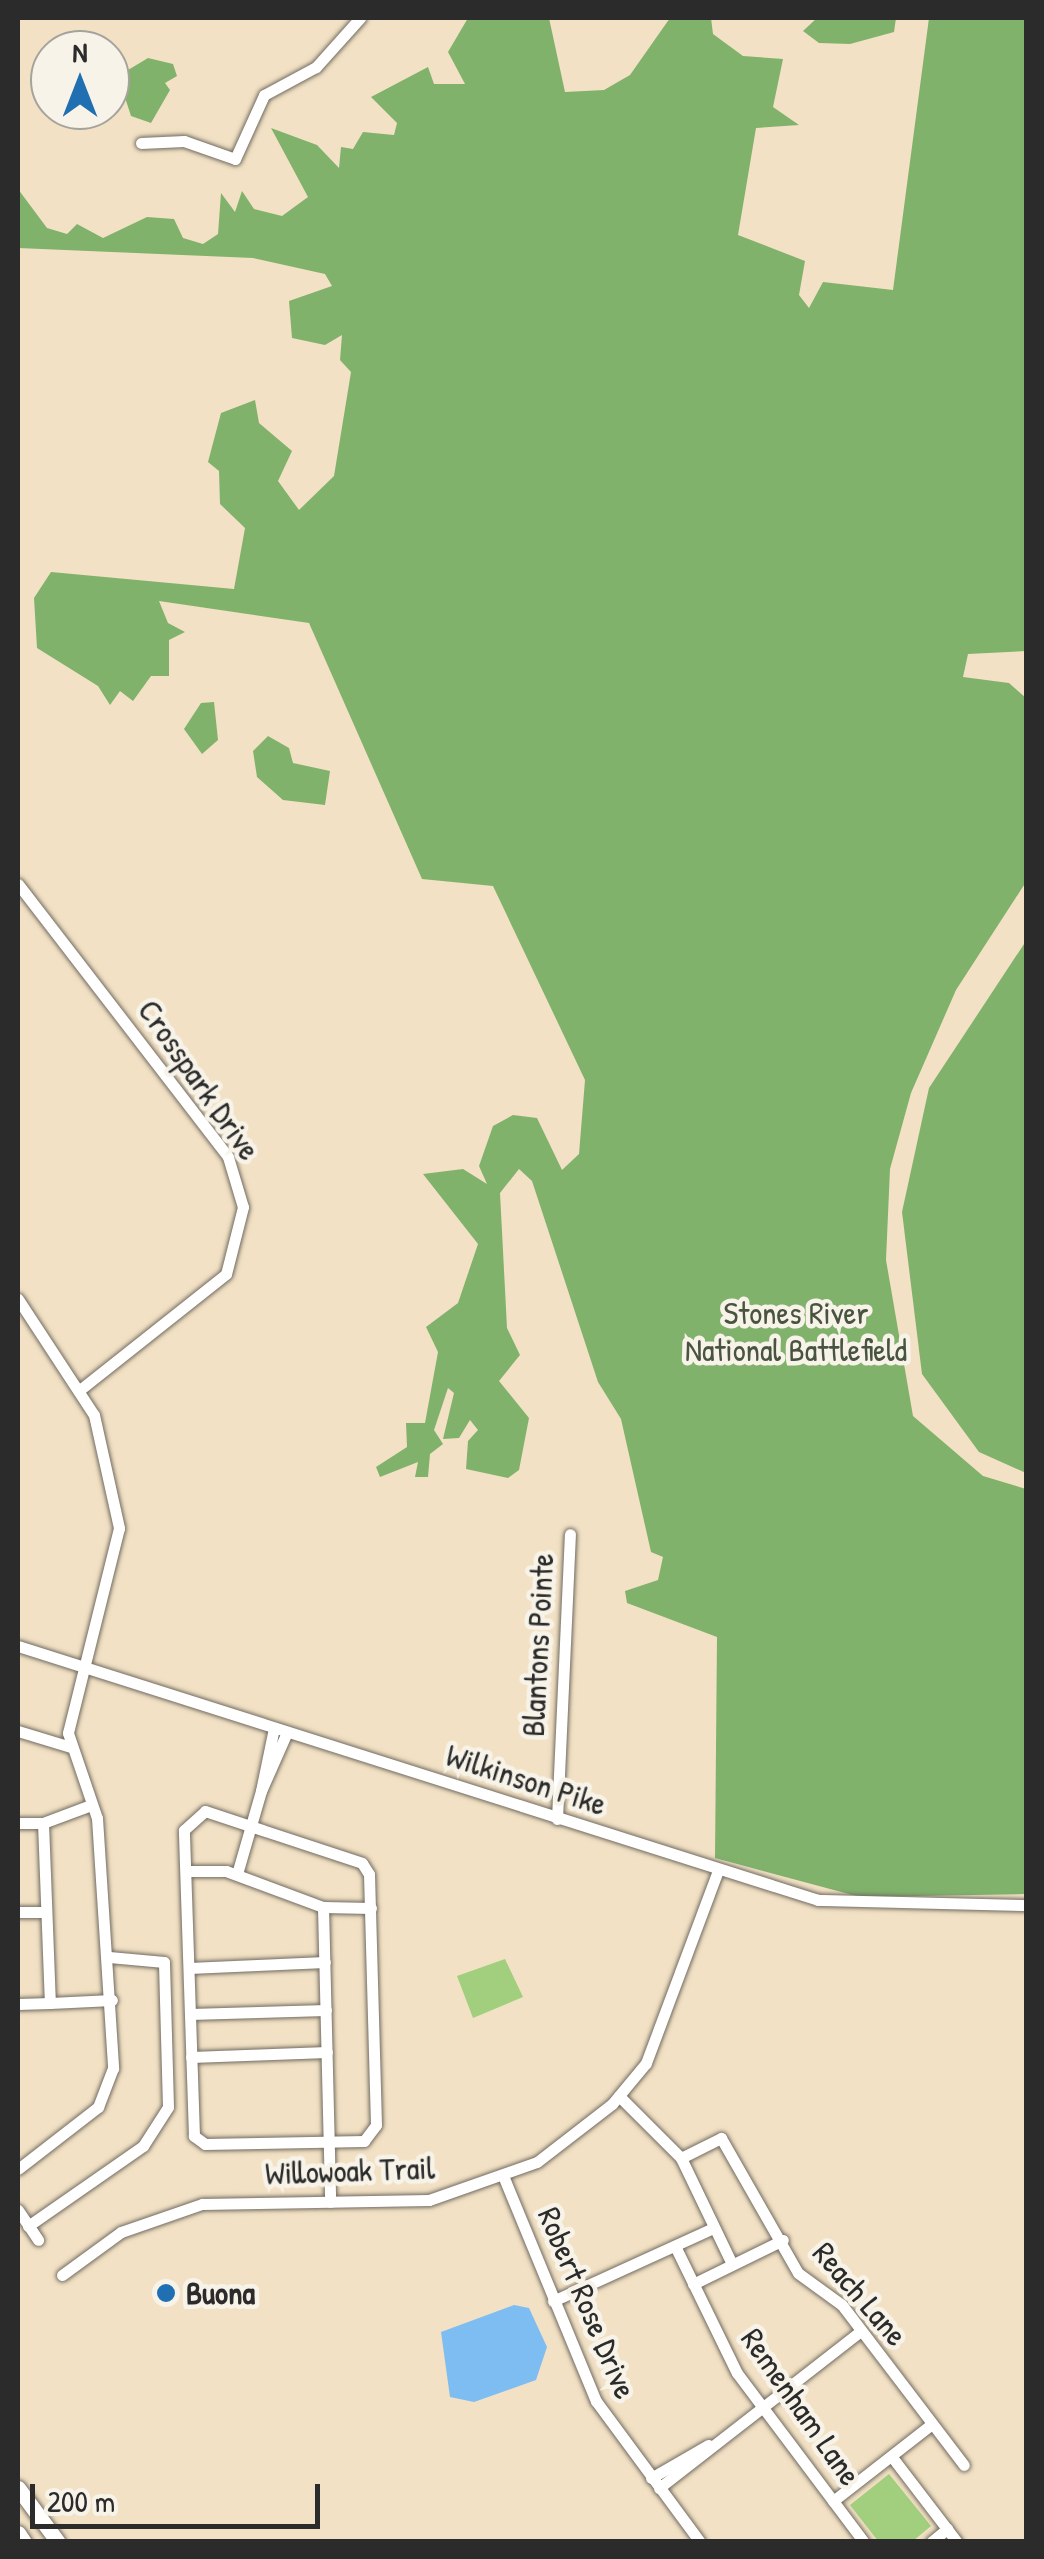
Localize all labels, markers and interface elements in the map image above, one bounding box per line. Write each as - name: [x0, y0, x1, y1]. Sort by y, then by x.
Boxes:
- north arrow: [30, 30, 130, 130]
- text: N: [73, 33, 87, 71]
- street label: Crosspark Drive: [130, 992, 268, 1168]
- park label: Stones River National Battlefield: [685, 1295, 907, 1370]
- street label: Blantons Pointe: [514, 1552, 562, 1738]
- street label: Wilkinson Pike: [441, 1736, 611, 1824]
- street label: Willowoak Trail: [264, 2149, 436, 2193]
- street label: Robert Rose Drive: [529, 2202, 645, 2404]
- street label: Reach Lane: [805, 2234, 915, 2354]
- place label: Buona: [186, 2274, 255, 2312]
- marker: Buona: [155, 2282, 177, 2304]
- street label: Remenham Lane: [733, 2321, 869, 2493]
- scale bar: [35, 2464, 325, 2526]
- text: 200 m: [47, 2481, 115, 2521]

